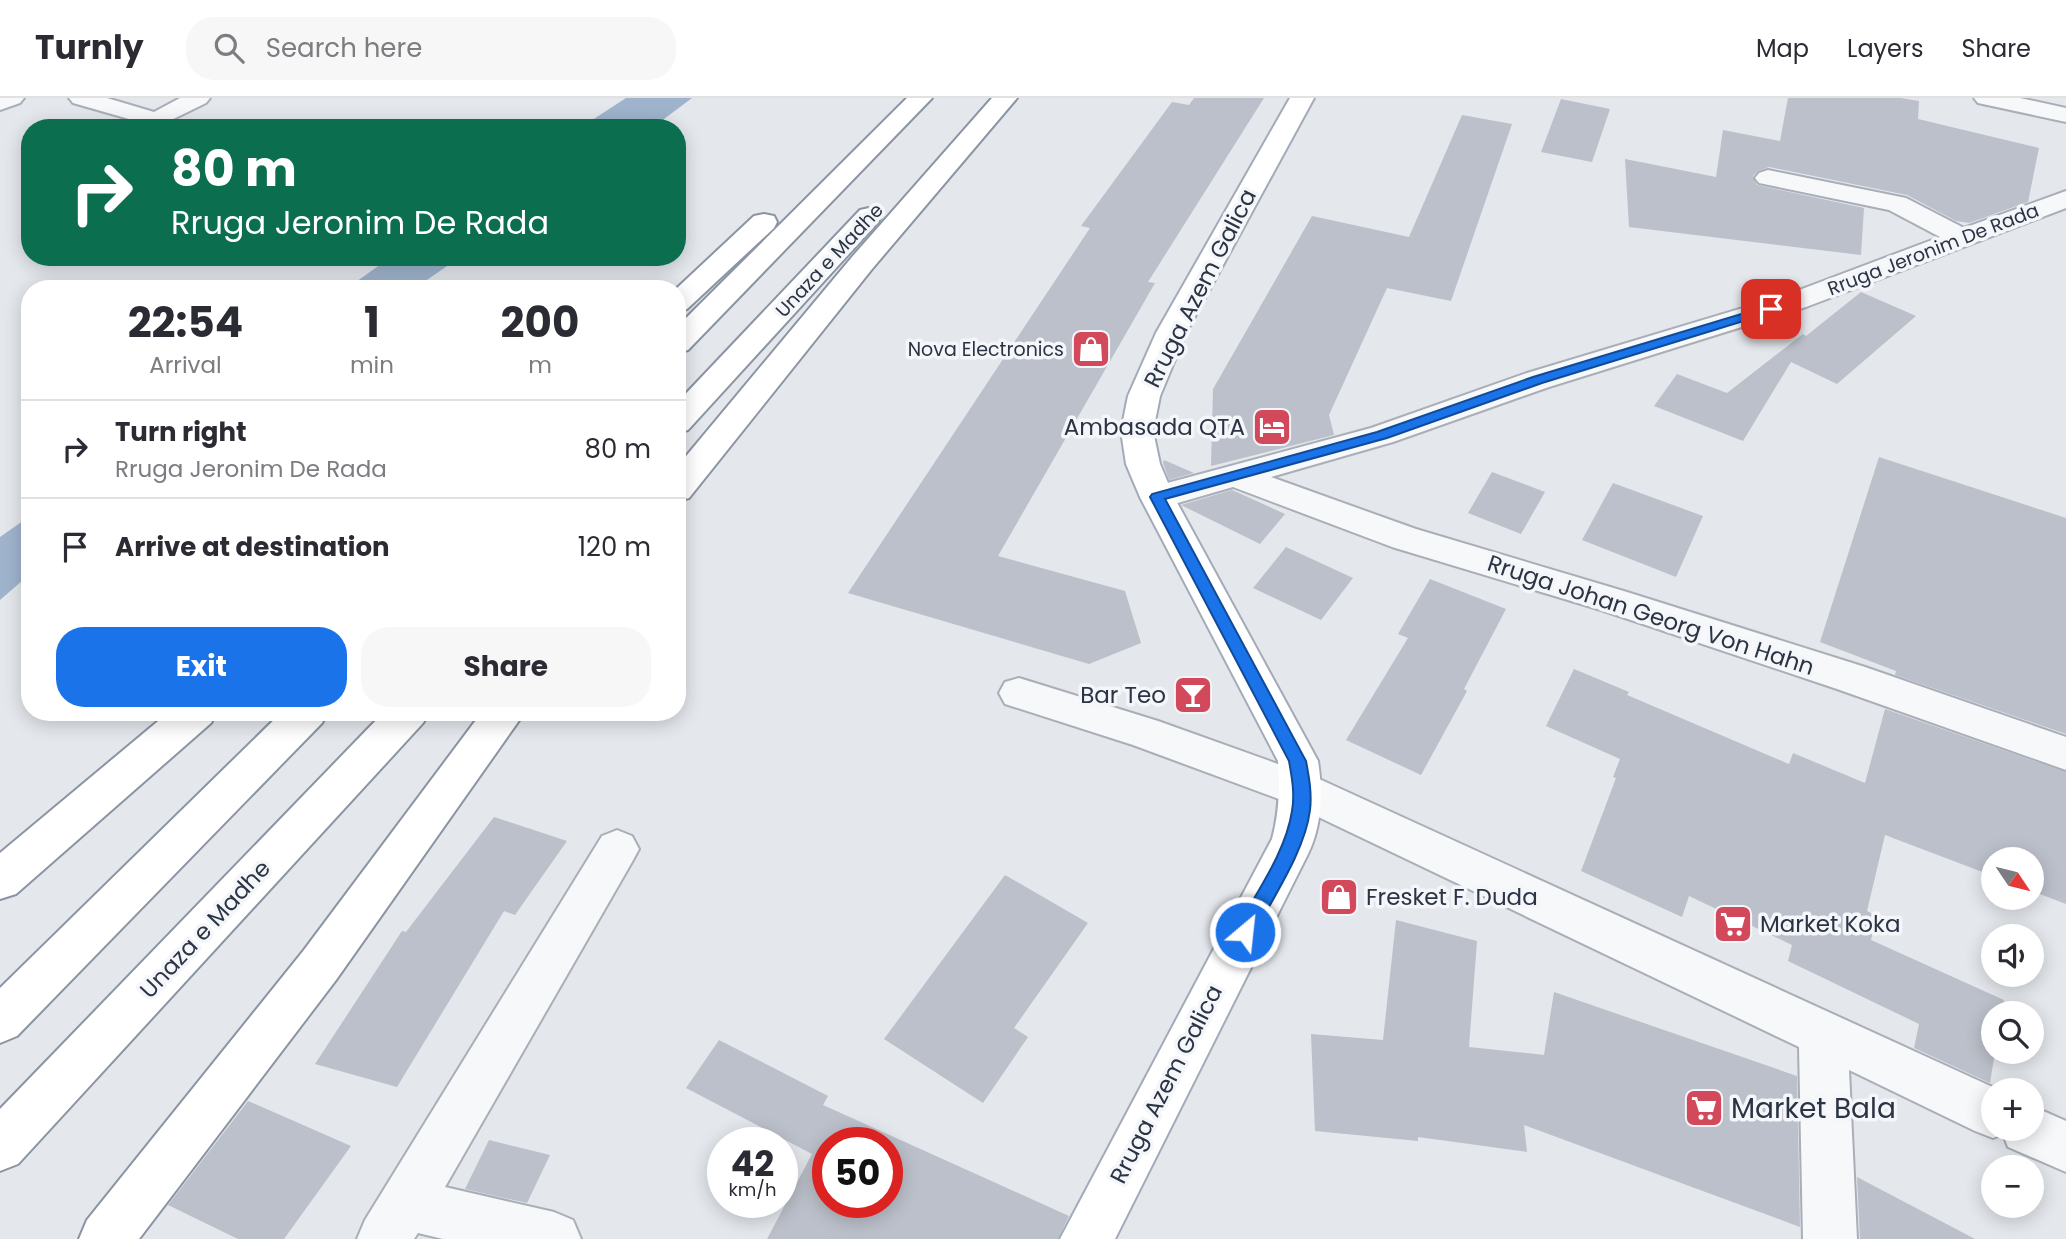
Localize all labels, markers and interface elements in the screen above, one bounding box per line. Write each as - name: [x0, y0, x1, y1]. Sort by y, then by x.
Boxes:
- search box: [186, 17, 676, 80]
- text: Turnly: [35, 24, 144, 71]
- icon: search: [210, 29, 248, 67]
- text: Search here: [266, 30, 422, 66]
- text: Map: [1756, 32, 1809, 65]
- text: Layers: [1847, 32, 1923, 65]
- text: Share: [1961, 32, 2031, 65]
- text: 80 m: [171, 135, 297, 203]
- icon: right: [56, 147, 147, 238]
- street label: Rruga Azem Galica: [1136, 183, 1264, 393]
- street label: Unaza e Madhe: [769, 197, 889, 323]
- street label: Rruga Jeronim De Rada: [1824, 197, 2043, 302]
- text: Rruga Jeronim De Rada: [171, 200, 549, 245]
- pin: [1741, 279, 1801, 339]
- icon: arrive: [1752, 290, 1790, 328]
- text: 22:54: [128, 293, 243, 352]
- text: 1: [364, 293, 380, 352]
- text: 200: [501, 293, 579, 352]
- shop icon: Nova Electronics: [1070, 328, 1112, 370]
- place label: Nova Electronics: [908, 336, 1064, 363]
- text: Arrival: [149, 349, 222, 381]
- text: min: [350, 349, 394, 381]
- text: m: [528, 349, 552, 381]
- hotel icon: Ambasada QTA: [1251, 406, 1293, 448]
- place label: Ambasada QTA: [1064, 411, 1245, 443]
- text: Turn right: [115, 414, 247, 450]
- icon: right: [56, 430, 94, 468]
- text: 80 m: [585, 431, 651, 467]
- text: Rruga Jeronim De Rada: [115, 453, 387, 485]
- icon: arrive: [56, 528, 94, 566]
- text: Arrive at destination: [115, 529, 390, 565]
- text: 120 m: [578, 529, 651, 565]
- street label: Rruga Johan Georg Von Hahn: [1484, 547, 1818, 683]
- button: Exit: [56, 627, 347, 707]
- button: Share: [361, 627, 651, 707]
- bar icon: Bar Teo: [1172, 674, 1214, 716]
- place label: Bar Teo: [1080, 679, 1166, 711]
- north arrow: [1981, 847, 2044, 910]
- map controls: [1981, 847, 2044, 1218]
- street label: Unaza e Madhe: [133, 853, 277, 1005]
- shop icon: Fresket F. Duda: [1318, 876, 1360, 918]
- place label: Fresket F. Duda: [1366, 881, 1538, 913]
- position arrow: [1208, 895, 1282, 969]
- supermarket icon: Market Koka: [1712, 903, 1754, 945]
- place label: Market Koka: [1760, 908, 1900, 940]
- button: sound: [1981, 924, 2044, 987]
- street label: Rruga Azem Galica: [1102, 979, 1230, 1189]
- button: search: [1981, 1001, 2044, 1064]
- button: +: [1981, 1078, 2044, 1141]
- supermarket icon: Market Bala: [1683, 1087, 1725, 1129]
- place label: Market Bala: [1731, 1089, 1896, 1128]
- speed limit sign: 50: [812, 1127, 903, 1218]
- text: 42: [731, 1139, 774, 1188]
- button: −: [1981, 1155, 2044, 1218]
- text: km/h: [729, 1177, 776, 1202]

